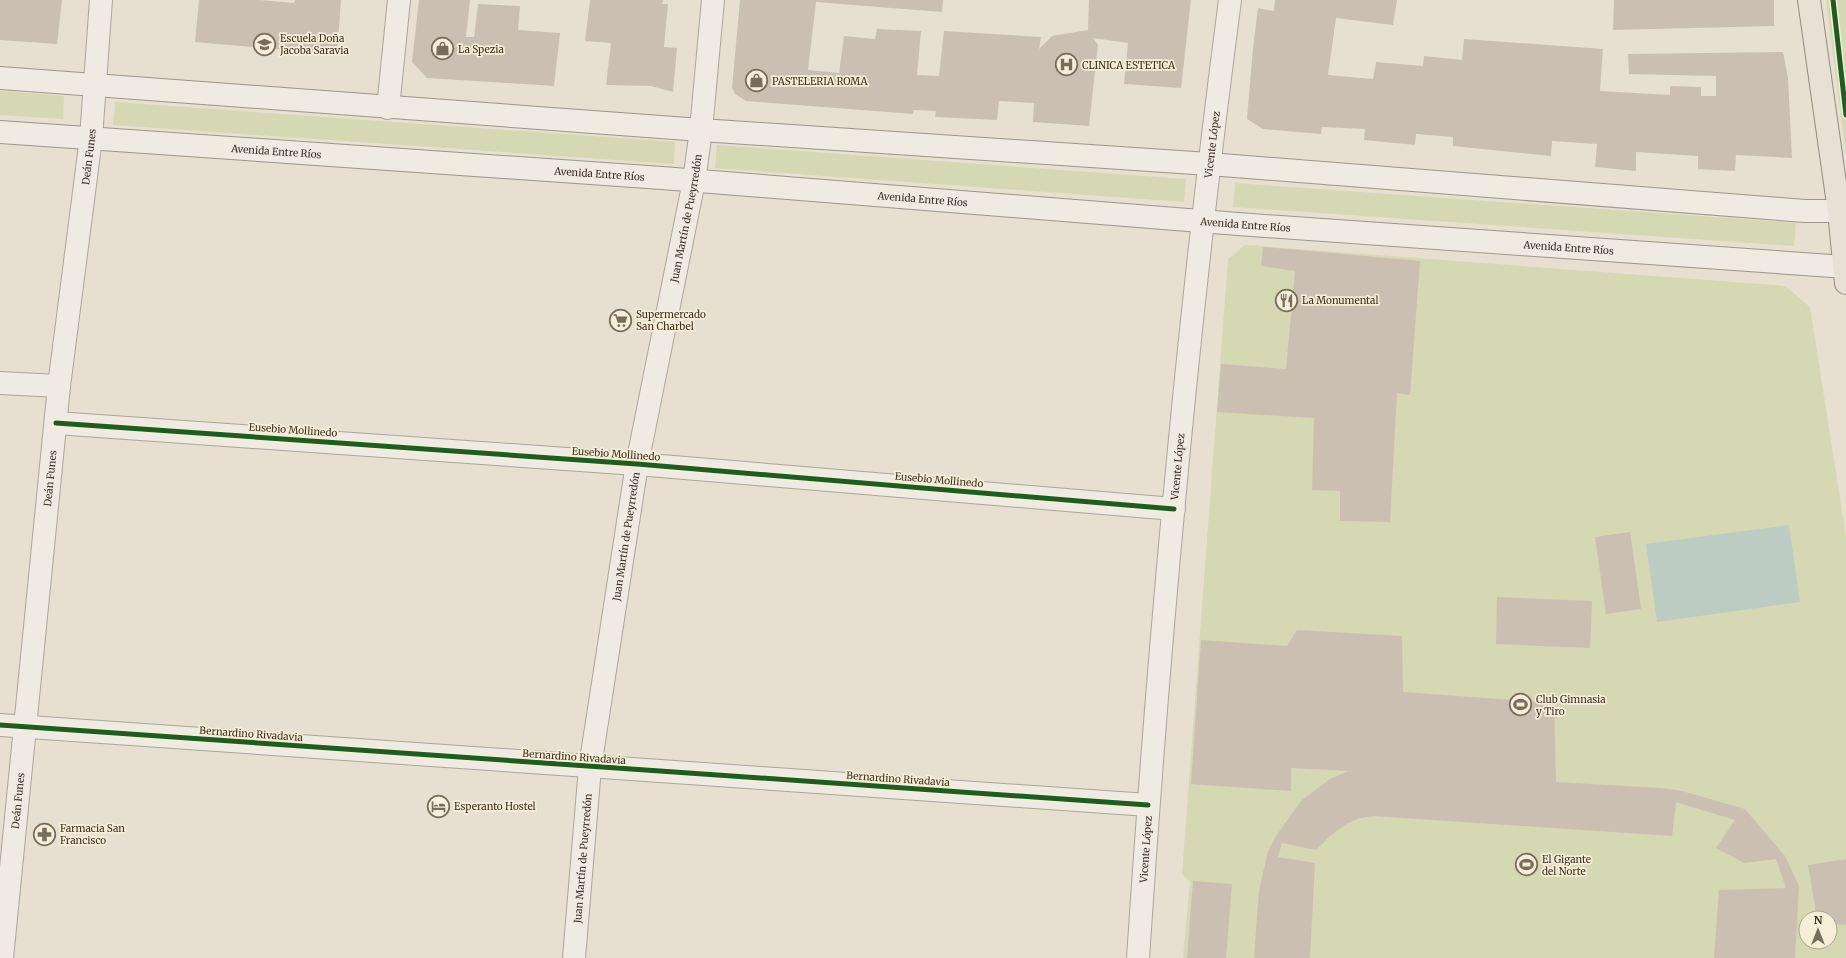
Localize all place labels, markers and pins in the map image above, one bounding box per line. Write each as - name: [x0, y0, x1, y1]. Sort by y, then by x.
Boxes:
- school or university icon: Escuela Doña Jacoba Saravia: [252, 31, 278, 57]
- place label: Escuela Doña Jacoba Saravia: [279, 32, 349, 57]
- shop icon: La Spezia: [430, 36, 456, 62]
- place label: La Spezia: [458, 43, 504, 56]
- hospital icon: CLINICA ESTETICA: [1054, 52, 1080, 78]
- place label: CLINICA ESTETICA: [1082, 59, 1176, 72]
- shop icon: PASTELERIA ROMA: [743, 68, 769, 94]
- place label: PASTELERIA ROMA: [772, 75, 868, 88]
- restaurant icon: La Monumental: [1274, 287, 1300, 313]
- place label: La Monumental: [1302, 294, 1379, 307]
- supermarket icon: Supermercado San Charbel: [608, 307, 634, 333]
- place label: Supermercado San Charbel: [636, 308, 706, 333]
- sports icon: Club Gimnasia y Tiro: [1507, 692, 1533, 718]
- place label: Club Gimnasia y Tiro: [1536, 693, 1606, 718]
- hotel icon: Esperanto Hostel: [426, 793, 452, 819]
- place label: Esperanto Hostel: [454, 800, 536, 813]
- pharmacy icon: Farmacia San Francisco: [31, 821, 57, 847]
- place label: Farmacia San Francisco: [60, 822, 125, 847]
- sports icon: El Gigante del Norte: [1514, 852, 1540, 878]
- place label: El Gigante del Norte: [1542, 853, 1591, 878]

